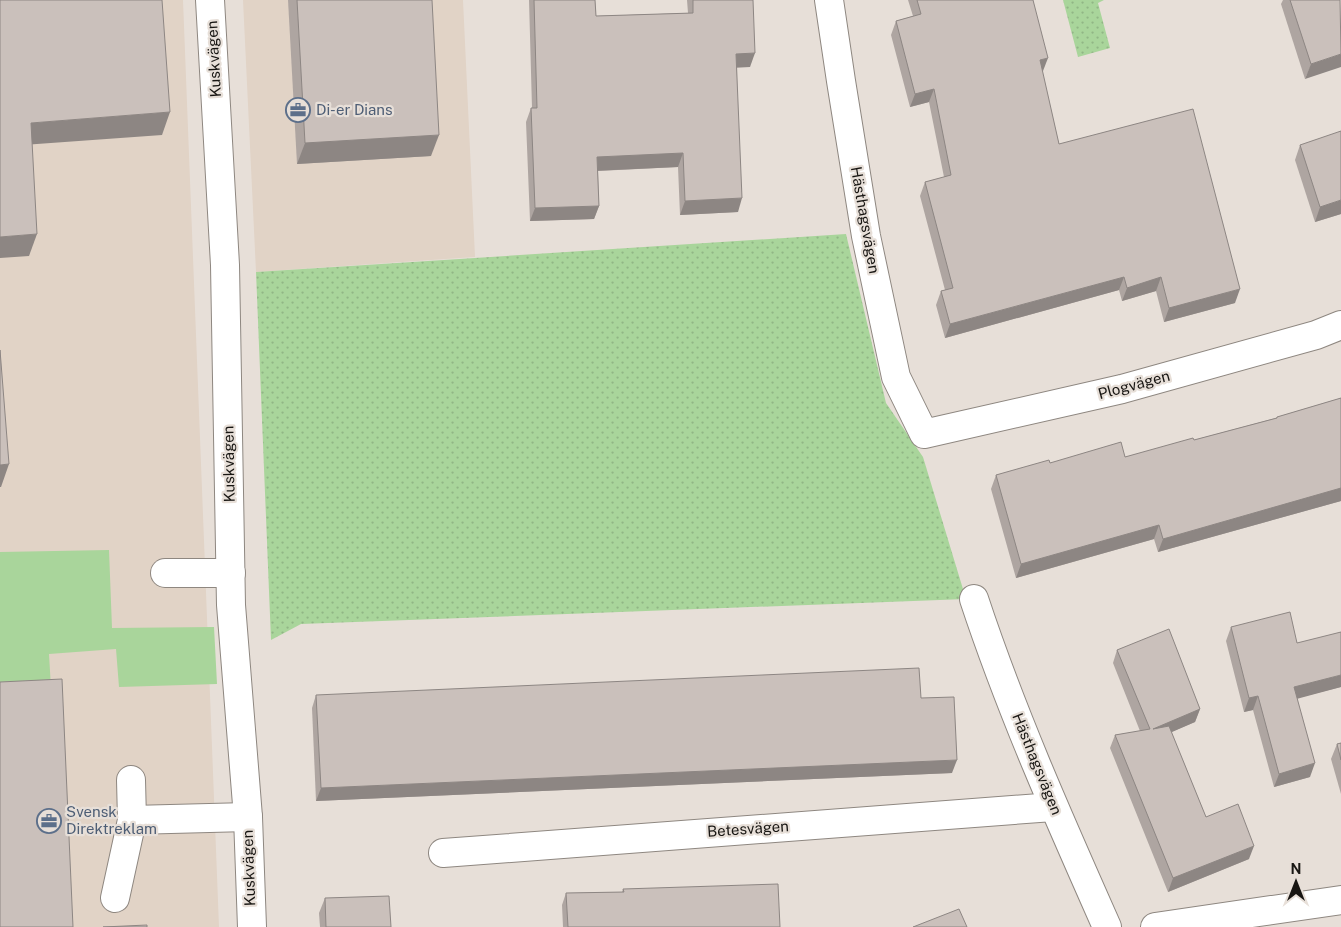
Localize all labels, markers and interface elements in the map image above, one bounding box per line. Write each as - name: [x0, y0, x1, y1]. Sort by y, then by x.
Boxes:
- street label: Kuskvägen: [203, 20, 224, 98]
- office icon: Di-er Dians: [285, 97, 311, 123]
- place label: Di-er Dians: [316, 101, 392, 118]
- street label: Hästhagsvägen: [848, 165, 883, 275]
- street label: Plogvägen: [1096, 367, 1172, 402]
- street label: Kuskvägen: [219, 426, 238, 502]
- street label: Hästhagsvägen: [1009, 710, 1066, 817]
- place label: Svensk Direktreklam: [66, 803, 157, 837]
- office icon: Svensk Direktreklam: [36, 808, 62, 834]
- street label: Betesvägen: [707, 817, 789, 840]
- street label: Kuskvägen: [239, 829, 258, 907]
- north arrow: [1271, 857, 1321, 907]
- text: N: [1291, 861, 1301, 877]

